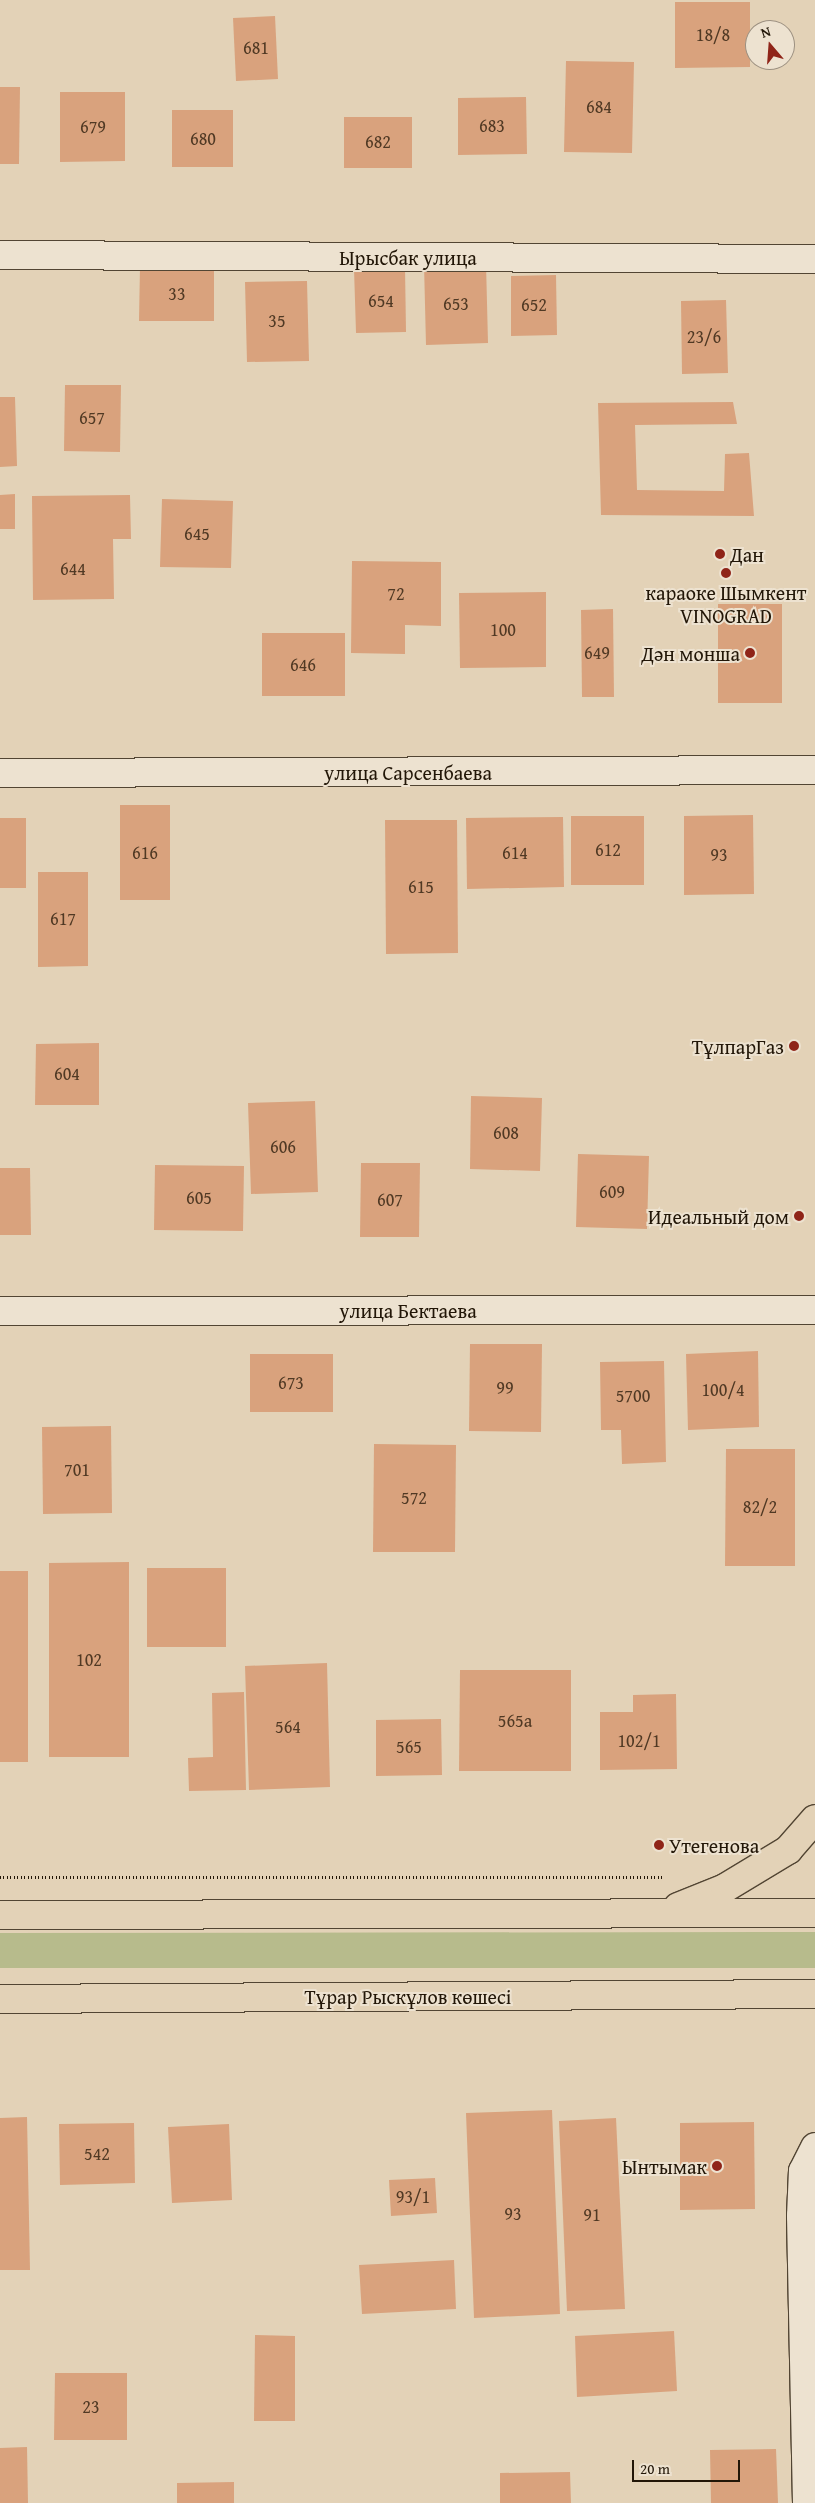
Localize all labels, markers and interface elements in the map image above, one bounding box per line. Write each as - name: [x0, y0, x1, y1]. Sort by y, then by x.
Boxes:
- north arrow: [745, 20, 795, 70]
- text: N: [758, 21, 773, 43]
- house number: 18/8: [696, 24, 730, 46]
- house number: 681: [243, 37, 269, 59]
- house number: 684: [586, 96, 612, 118]
- house number: 683: [479, 115, 505, 137]
- house number: 679: [80, 116, 106, 138]
- house number: 680: [190, 128, 216, 150]
- house number: 682: [365, 131, 391, 153]
- street label: Ырысбак улица: [339, 245, 477, 269]
- house number: 33: [168, 283, 186, 305]
- house number: 654: [368, 290, 394, 312]
- house number: 653: [443, 293, 469, 315]
- house number: 652: [521, 294, 547, 316]
- house number: 35: [268, 310, 286, 332]
- house number: 23/6: [687, 326, 721, 348]
- house number: 657: [79, 407, 105, 429]
- house number: 645: [184, 523, 210, 545]
- place label: Дан: [730, 542, 764, 566]
- marker: Дан: [714, 548, 726, 560]
- house number: 644: [60, 558, 86, 580]
- marker: караоке Шымкент VINOGRAD: [720, 567, 732, 579]
- place label: караоке Шымкент VINOGRAD: [646, 581, 806, 628]
- house number: 72: [387, 583, 405, 605]
- house number: 100: [490, 619, 516, 641]
- place label: Дән монша: [641, 641, 740, 665]
- house number: 649: [584, 642, 610, 664]
- marker: Дән монша: [744, 647, 756, 659]
- house number: 646: [290, 654, 316, 676]
- street label: улица Сарсенбаева: [324, 760, 492, 784]
- house number: 612: [595, 839, 621, 861]
- house number: 616: [132, 842, 158, 864]
- house number: 614: [502, 842, 528, 864]
- house number: 93: [710, 844, 728, 866]
- house number: 615: [408, 876, 434, 898]
- house number: 617: [50, 908, 76, 930]
- place label: ТұлпарГаз: [692, 1034, 784, 1058]
- marker: ТұлпарГаз: [788, 1040, 800, 1052]
- house number: 604: [54, 1063, 80, 1085]
- house number: 608: [493, 1122, 519, 1144]
- house number: 606: [270, 1136, 296, 1158]
- house number: 609: [599, 1181, 625, 1203]
- house number: 605: [186, 1187, 212, 1209]
- house number: 607: [377, 1189, 403, 1211]
- place label: Идеальный дом: [648, 1204, 789, 1228]
- marker: Идеальный дом: [793, 1210, 805, 1222]
- street label: улица Бектаева: [339, 1298, 477, 1322]
- house number: 673: [278, 1372, 304, 1394]
- house number: 99: [496, 1377, 514, 1399]
- house number: 100/4: [701, 1379, 745, 1401]
- house number: 5700: [616, 1385, 650, 1407]
- house number: 701: [64, 1459, 90, 1481]
- house number: 572: [401, 1487, 427, 1509]
- house number: 82/2: [743, 1496, 777, 1518]
- house number: 102: [76, 1649, 102, 1671]
- house number: 565а: [498, 1710, 532, 1732]
- house number: 564: [275, 1716, 301, 1738]
- house number: 102/1: [617, 1730, 661, 1752]
- house number: 565: [396, 1736, 422, 1758]
- place label: Утегенова: [669, 1833, 759, 1857]
- marker: Утегенова: [653, 1839, 665, 1851]
- street label: Тұрар Рыскұлов көшесі: [305, 1984, 511, 2008]
- house number: 542: [84, 2143, 110, 2165]
- place label: Ынтымак: [622, 2154, 707, 2178]
- marker: Ынтымак: [711, 2160, 723, 2172]
- house number: 93/1: [396, 2186, 430, 2208]
- house number: 93: [504, 2203, 522, 2225]
- house number: 91: [583, 2204, 601, 2226]
- house number: 23: [82, 2396, 100, 2418]
- scale bar: [635, 2450, 742, 2482]
- text: 20 m: [640, 2458, 670, 2479]

